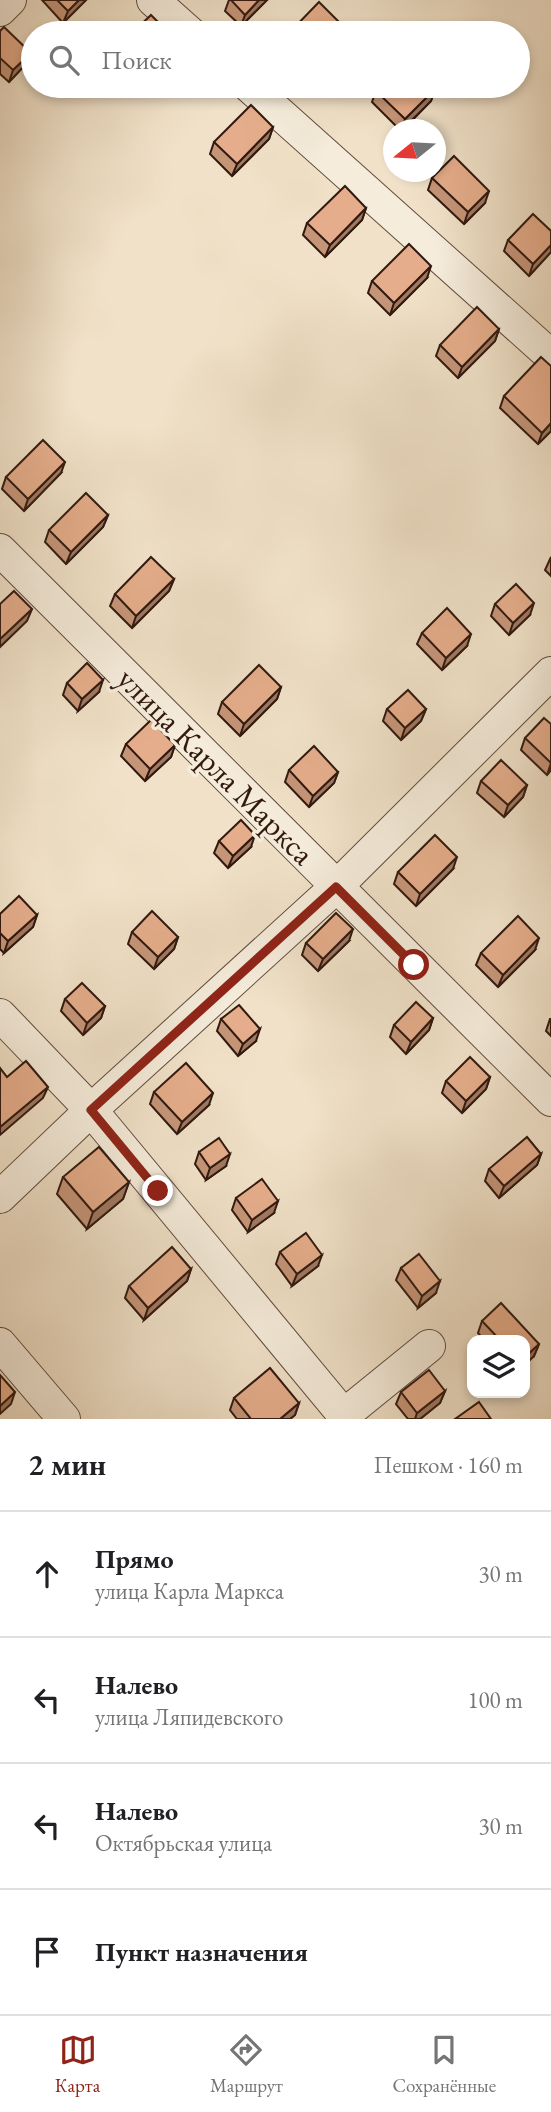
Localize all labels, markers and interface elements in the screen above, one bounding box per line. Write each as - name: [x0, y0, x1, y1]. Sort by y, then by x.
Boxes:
- search box: [21, 21, 530, 98]
- icon: search: [45, 41, 83, 79]
- text: Поиск: [101, 43, 172, 77]
- north arrow: [383, 119, 446, 182]
- street label: улица Карла Маркса: [108, 658, 324, 874]
- route start: [398, 949, 429, 980]
- route end: [142, 1175, 173, 1206]
- map controls: [467, 1335, 530, 1398]
- button: layers: [467, 1335, 530, 1398]
- text: 2 мин: [28, 1445, 106, 1484]
- text: Пешком · 160 m: [374, 1450, 523, 1480]
- text: Прямо: [95, 1542, 174, 1576]
- icon: ahead: [28, 1555, 66, 1593]
- text: 30 m: [478, 1559, 523, 1589]
- text: улица Карла Маркса: [95, 1576, 284, 1606]
- text: Налево: [95, 1668, 178, 1702]
- icon: left: [28, 1681, 66, 1719]
- text: 100 m: [467, 1685, 523, 1715]
- text: улица Ляпидевского: [95, 1702, 283, 1732]
- text: Налево: [95, 1794, 178, 1828]
- icon: left: [28, 1807, 66, 1845]
- text: 30 m: [478, 1811, 523, 1841]
- text: Октябрьская улица: [95, 1828, 272, 1858]
- icon: arrive: [28, 1933, 66, 1971]
- text: Пункт назначения: [95, 1935, 308, 1969]
- tab: Карта: [55, 2031, 100, 2098]
- tab: Маршрут: [210, 2031, 283, 2098]
- tab: Сохранённые: [393, 2031, 496, 2098]

